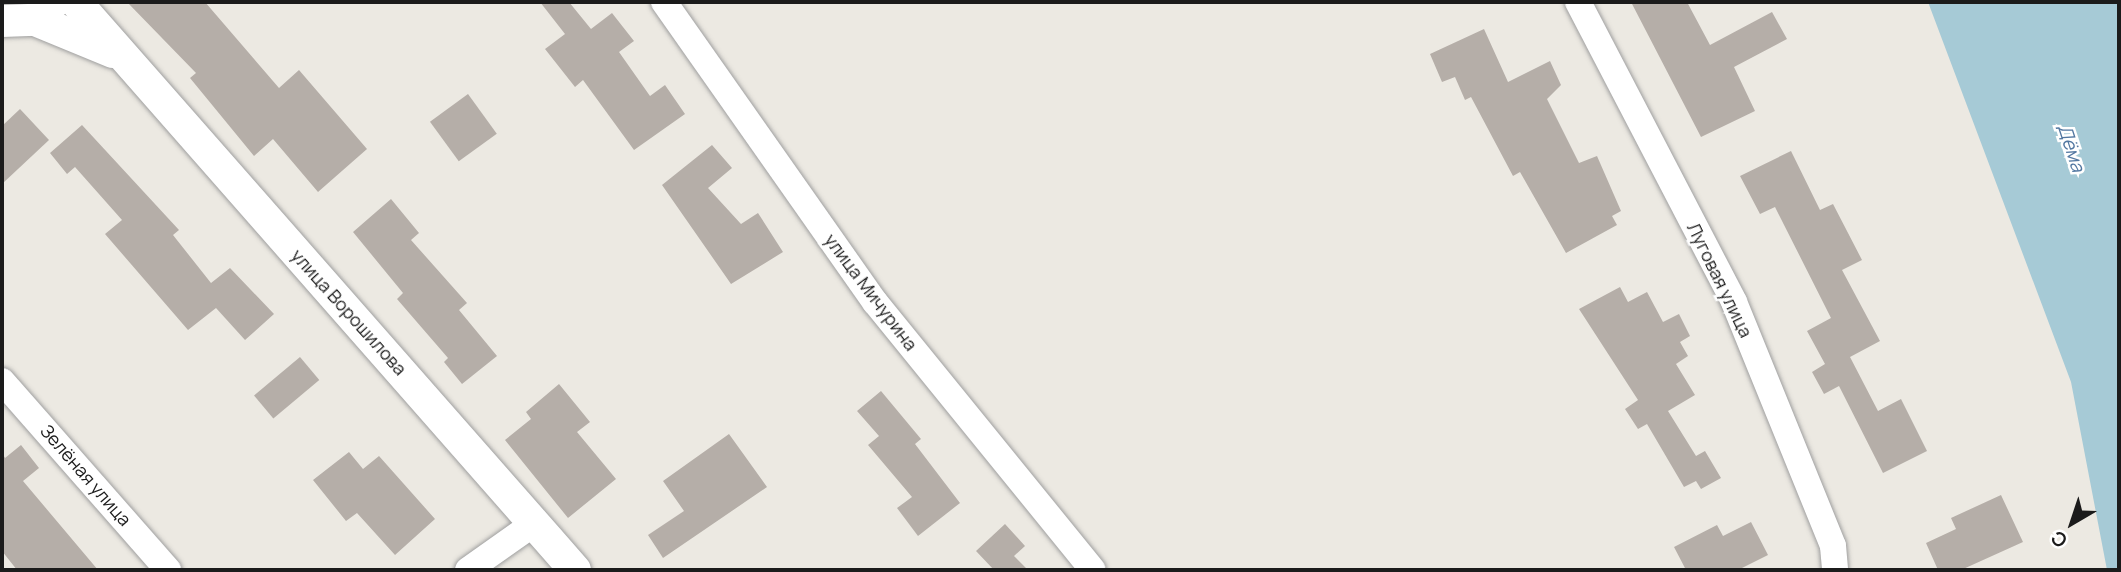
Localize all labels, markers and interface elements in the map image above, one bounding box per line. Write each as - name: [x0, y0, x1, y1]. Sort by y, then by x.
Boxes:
- water label: Дёма: [2053, 121, 2089, 175]
- street label: Луговая улица: [1683, 219, 1757, 341]
- street label: улица Мичурина: [820, 229, 922, 355]
- street label: улица Ворошилова: [287, 245, 411, 379]
- street label: Зелёная улица: [36, 420, 136, 530]
- north arrow: [2037, 488, 2107, 558]
- text: С: [2045, 525, 2072, 554]

